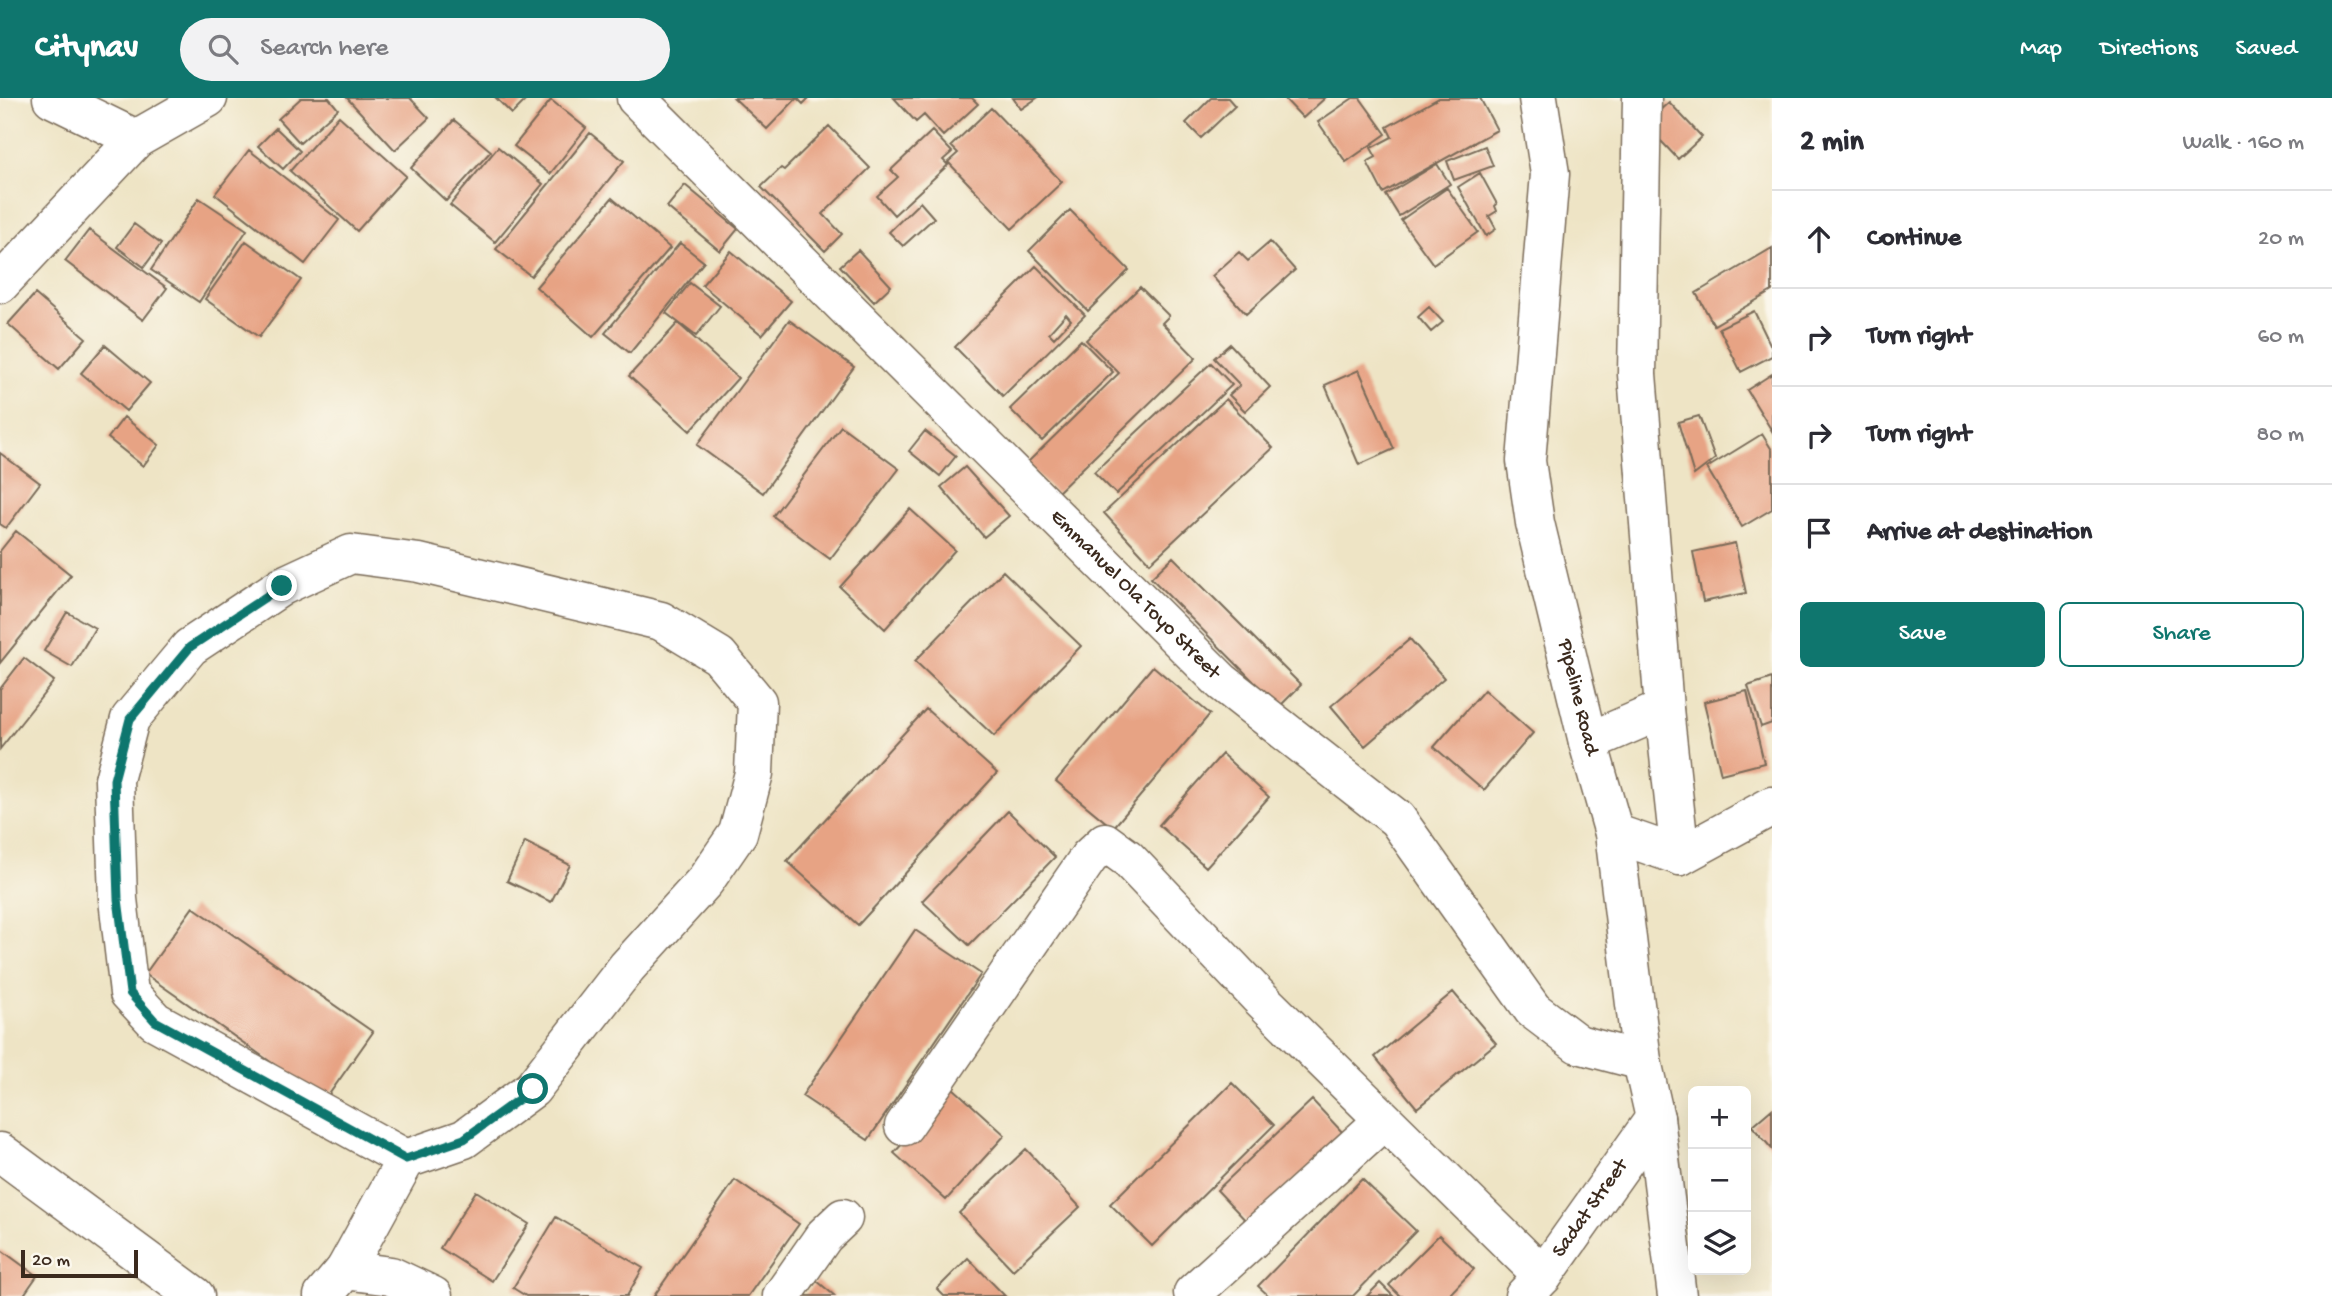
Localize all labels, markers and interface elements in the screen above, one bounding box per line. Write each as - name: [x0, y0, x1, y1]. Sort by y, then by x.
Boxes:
- search box: [180, 18, 670, 81]
- text: Citynav: [35, 30, 138, 68]
- icon: search: [204, 30, 242, 68]
- text: Search here: [260, 34, 388, 65]
- text: Map: [2020, 35, 2062, 64]
- text: Directions: [2100, 35, 2198, 64]
- text: Saved: [2236, 35, 2297, 64]
- text: 2 min: [1800, 126, 1864, 161]
- text: Walk · 160 m: [2182, 130, 2304, 157]
- icon: ahead: [1800, 220, 1838, 258]
- text: Continue: [1867, 224, 1961, 255]
- text: 20 m: [2258, 226, 2304, 253]
- icon: right: [1800, 318, 1838, 356]
- text: Turn right: [1867, 322, 1971, 353]
- text: 60 m: [2258, 324, 2304, 351]
- icon: right: [1800, 416, 1838, 454]
- text: Turn right: [1867, 420, 1971, 451]
- text: 80 m: [2257, 422, 2304, 449]
- street label: Emmanuel Ola Toyo Street: [1044, 505, 1227, 687]
- icon: arrive: [1800, 514, 1838, 552]
- text: Arrive at destination: [1867, 518, 2092, 549]
- route end: [266, 570, 297, 601]
- button: Save: [1800, 602, 2045, 667]
- button: Share: [2059, 602, 2304, 667]
- street label: Pipeline Road: [1551, 636, 1604, 760]
- route start: [517, 1073, 548, 1104]
- map controls: [1688, 1086, 1751, 1275]
- button: +: [1688, 1086, 1751, 1149]
- button: −: [1688, 1149, 1751, 1212]
- street label: Sadat Street: [1547, 1153, 1636, 1263]
- button: layers: [1688, 1212, 1751, 1275]
- scale bar: [21, 1247, 138, 1279]
- text: 20 m: [32, 1250, 70, 1273]

